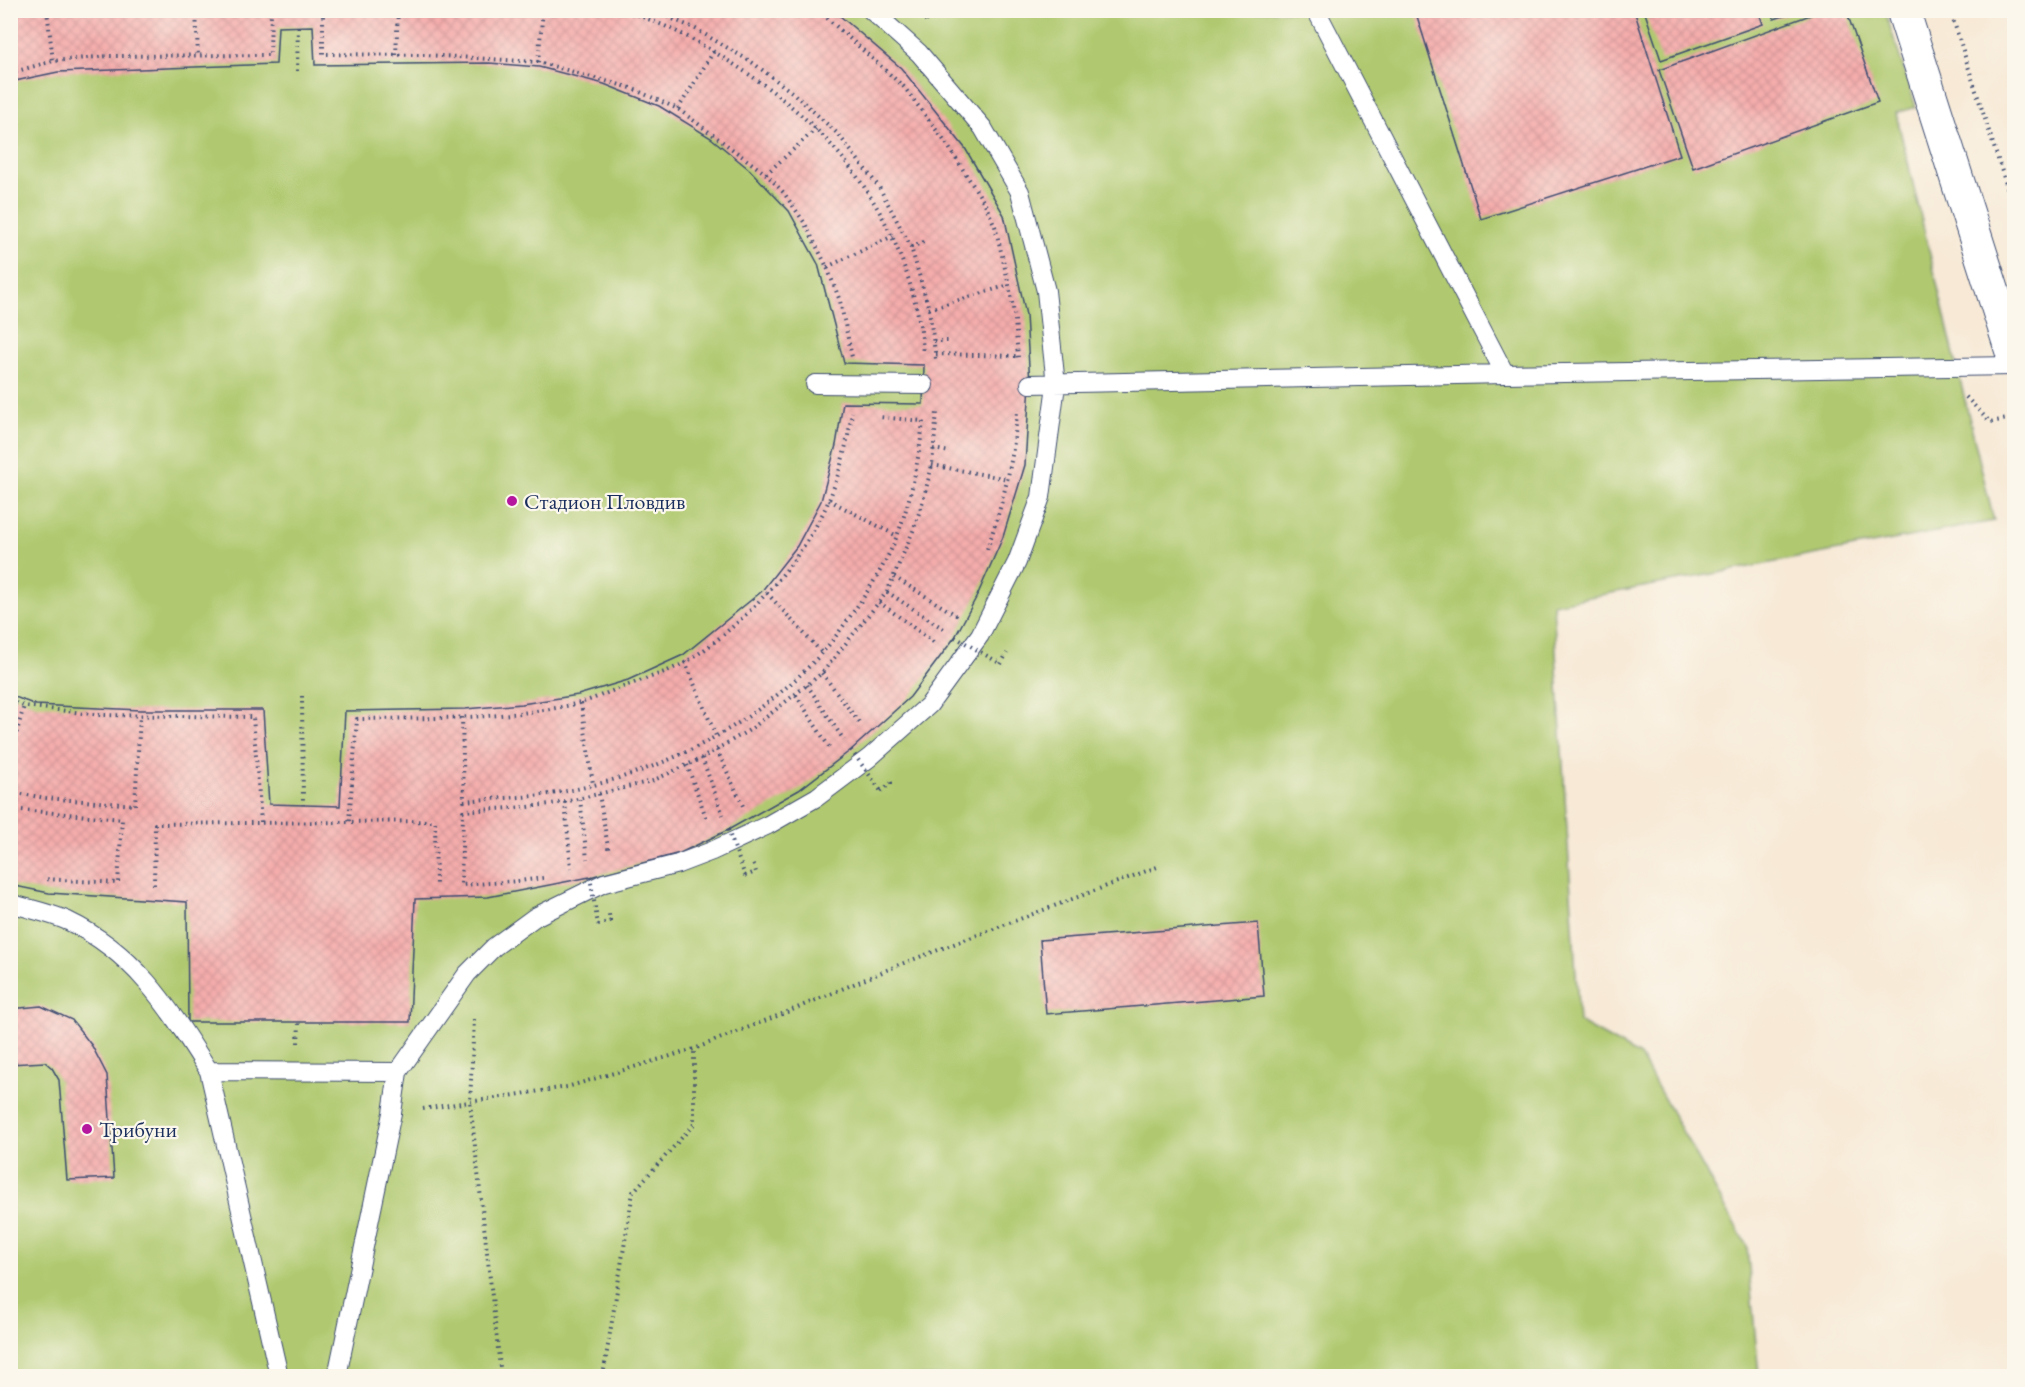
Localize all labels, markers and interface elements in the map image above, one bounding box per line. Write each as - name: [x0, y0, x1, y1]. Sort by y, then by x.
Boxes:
- place label: Стадион Пловдив: [524, 487, 685, 516]
- marker: Стадион Пловдив: [505, 494, 519, 508]
- place label: Трибуни: [99, 1115, 178, 1144]
- marker: Трибуни: [80, 1122, 94, 1136]

